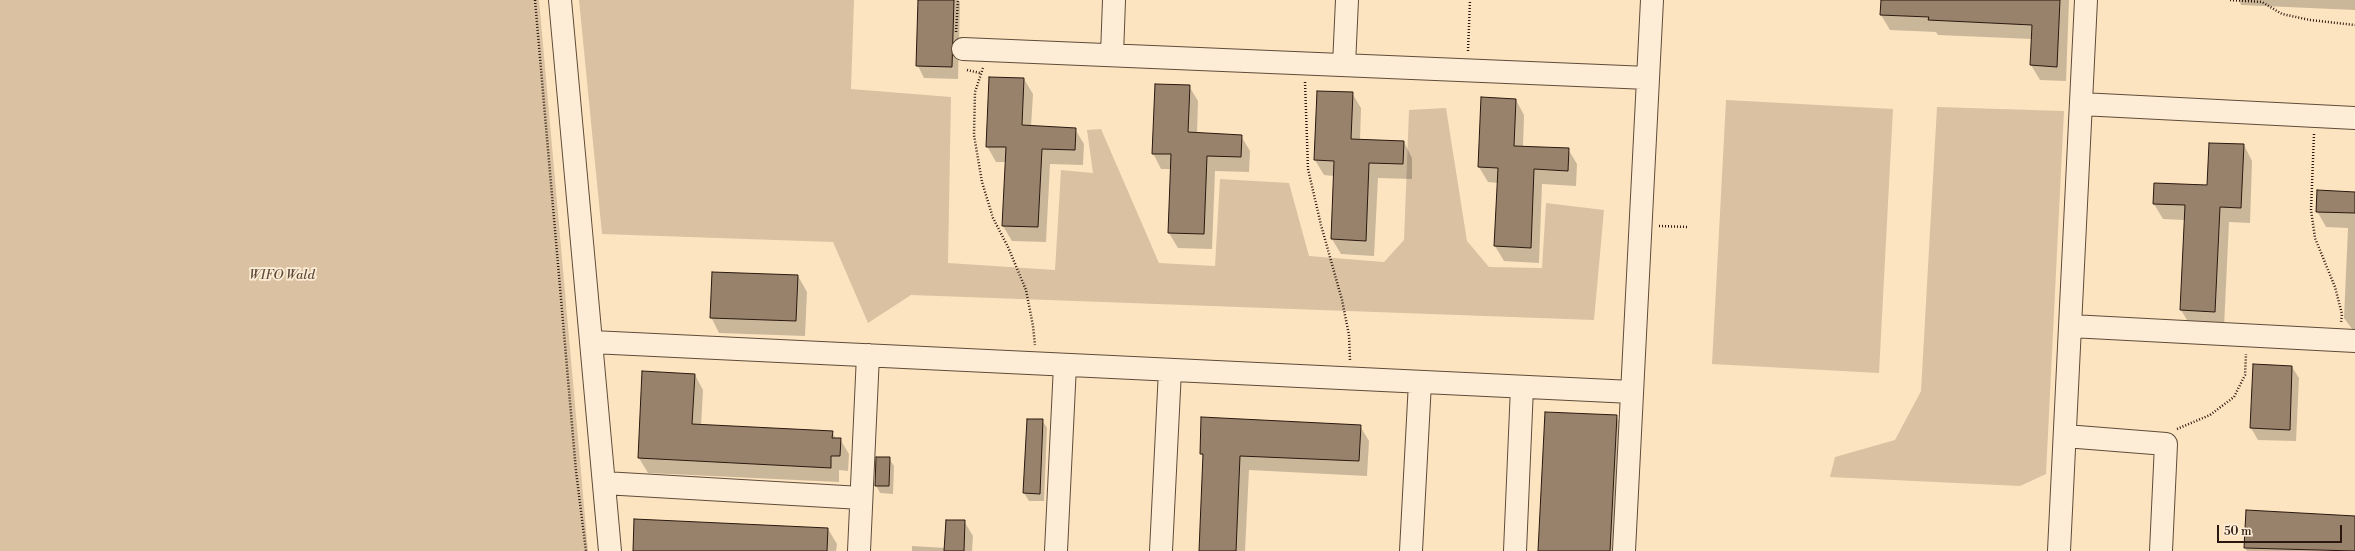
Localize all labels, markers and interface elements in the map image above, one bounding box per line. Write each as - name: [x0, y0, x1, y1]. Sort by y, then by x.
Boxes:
- park label: WIFO Wald: [249, 268, 315, 284]
- scale bar: [2219, 517, 2344, 543]
- text: 50 m: [2224, 524, 2252, 539]

